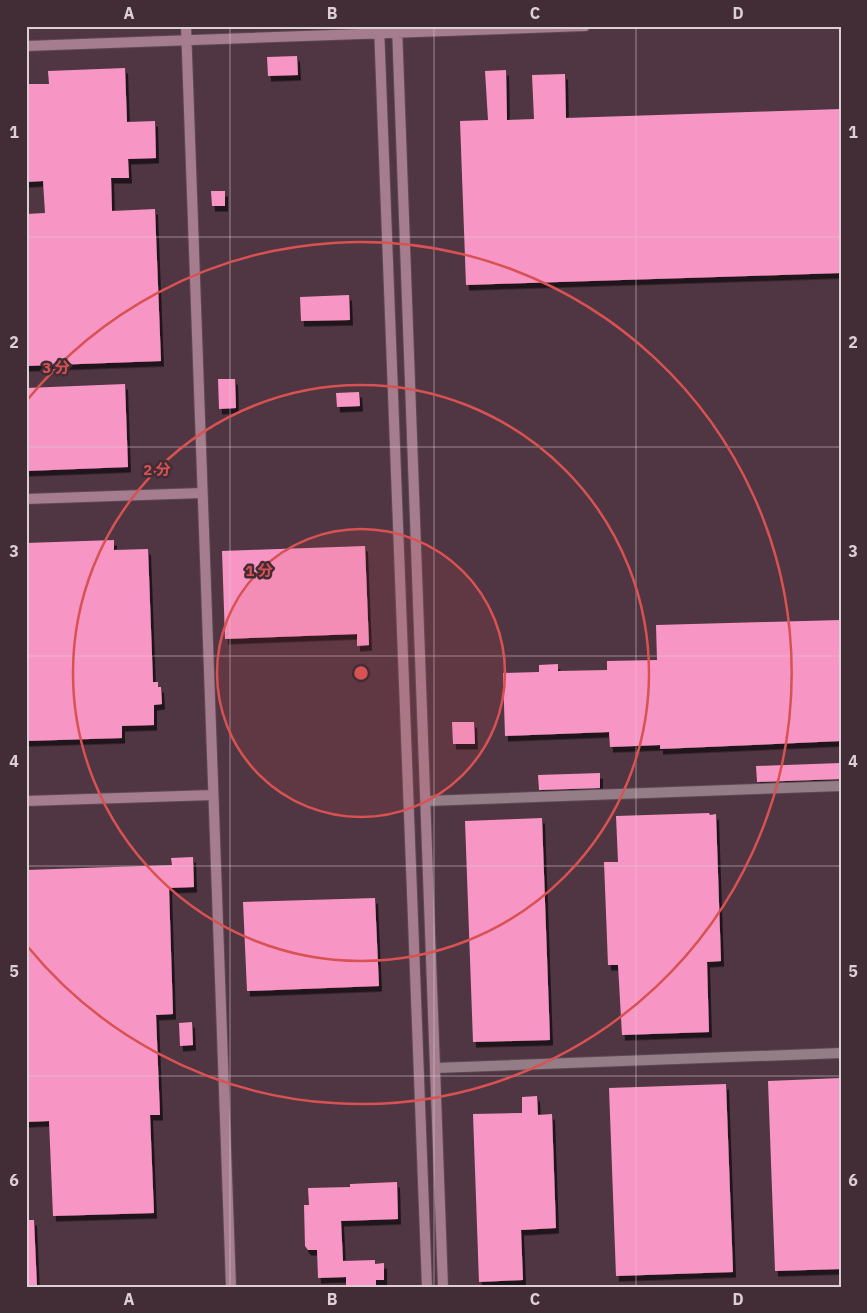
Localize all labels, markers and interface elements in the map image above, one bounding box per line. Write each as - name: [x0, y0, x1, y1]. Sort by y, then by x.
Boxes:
- text: A: [124, 3, 135, 23]
- text: B: [327, 3, 338, 23]
- text: C: [530, 3, 540, 23]
- text: D: [732, 3, 744, 23]
- text: 1: [9, 122, 19, 142]
- text: 1: [848, 122, 858, 142]
- text: 2: [9, 332, 19, 352]
- text: 2: [848, 332, 858, 352]
- text: 3 分: [42, 358, 70, 377]
- text: 2 分: [143, 460, 171, 479]
- text: 3: [9, 541, 19, 561]
- text: 3: [848, 541, 858, 561]
- text: 1 分: [245, 561, 273, 580]
- centre of rings: [352, 664, 370, 682]
- text: 4: [9, 751, 19, 771]
- text: 4: [848, 751, 858, 771]
- text: 5: [9, 961, 19, 981]
- text: 5: [848, 961, 858, 981]
- text: 6: [9, 1170, 19, 1190]
- text: 6: [848, 1170, 858, 1190]
- text: A: [124, 1289, 135, 1309]
- text: B: [327, 1289, 338, 1309]
- text: C: [530, 1289, 540, 1309]
- text: D: [732, 1289, 744, 1309]

